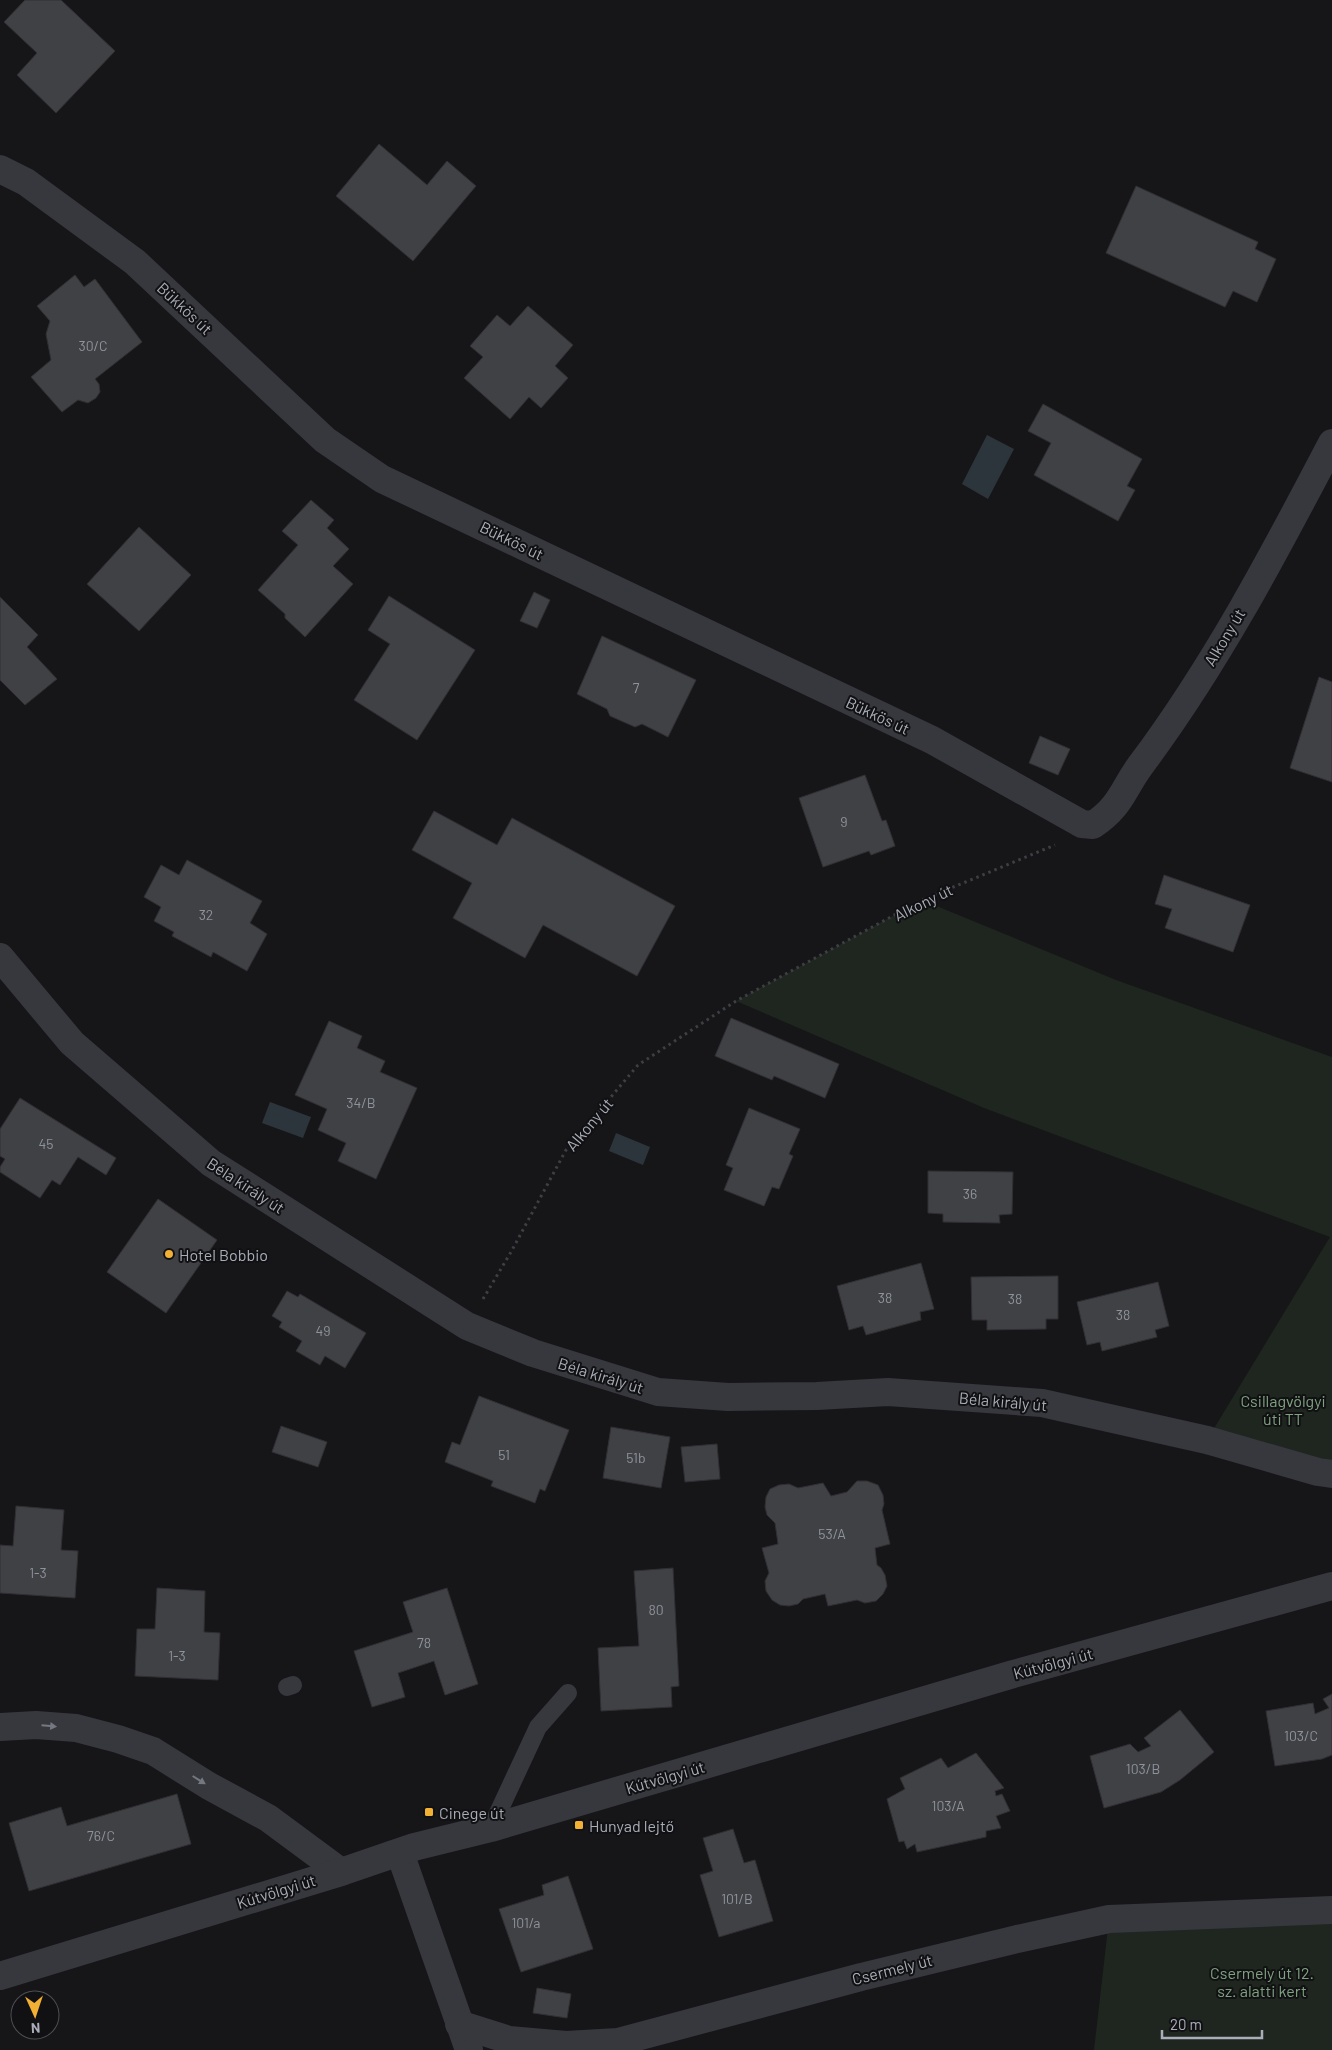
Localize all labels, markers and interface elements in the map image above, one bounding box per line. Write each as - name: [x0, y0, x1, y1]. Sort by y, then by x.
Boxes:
- street label: Bükkös út: [154, 278, 216, 338]
- house number: 30/C: [78, 337, 108, 354]
- street label: Bükkös út: [477, 517, 547, 563]
- street label: Alkony út: [1200, 605, 1248, 669]
- house number: 7: [633, 679, 640, 696]
- street label: Bükkös út: [843, 692, 913, 738]
- house number: 9: [840, 813, 848, 830]
- street label: Alkony út: [890, 880, 956, 924]
- house number: 32: [199, 906, 213, 923]
- house number: 34/B: [346, 1094, 376, 1111]
- street label: Alkony út: [561, 1094, 617, 1154]
- house number: 45: [39, 1135, 53, 1152]
- street label: Béla király út: [204, 1153, 288, 1217]
- house number: 36: [963, 1185, 977, 1202]
- place label: Hotel Bobbio: [179, 1245, 268, 1264]
- marker: Hotel Bobbio: [163, 1248, 175, 1260]
- house number: 38: [878, 1289, 892, 1306]
- house number: 38: [1008, 1290, 1022, 1307]
- house number: 38: [1116, 1306, 1130, 1323]
- house number: 49: [315, 1322, 331, 1339]
- street label: Béla király út: [556, 1353, 646, 1397]
- street label: Béla király út: [958, 1388, 1048, 1414]
- park label: Csillagvölgyi úti TT: [1240, 1391, 1326, 1428]
- house number: 51: [498, 1446, 510, 1463]
- house number: 51b: [626, 1449, 646, 1466]
- house number: 53/A: [818, 1525, 846, 1542]
- house number: 1-3: [29, 1564, 47, 1581]
- house number: 80: [648, 1601, 664, 1618]
- house number: 78: [417, 1634, 431, 1651]
- street label: Kútvölgyi út: [1011, 1643, 1095, 1683]
- house number: 1-3: [168, 1647, 186, 1664]
- one-way arrow: [41, 1722, 57, 1730]
- house number: 103/C: [1284, 1727, 1318, 1744]
- street label: Kútvölgyi út: [623, 1757, 707, 1797]
- house number: 103/B: [1126, 1760, 1160, 1777]
- one-way arrow: [193, 1776, 206, 1785]
- house number: 103/A: [932, 1797, 965, 1814]
- place label: Cinege út: [439, 1803, 505, 1822]
- marker: Cinege út: [423, 1806, 435, 1818]
- place label: Hunyad lejtő: [589, 1816, 674, 1835]
- marker: Hunyad lejtő: [573, 1819, 585, 1831]
- house number: 76/C: [87, 1827, 115, 1844]
- street label: Kútvölgyi út: [234, 1870, 318, 1912]
- house number: 101/B: [721, 1890, 753, 1907]
- house number: 101/a: [511, 1914, 541, 1931]
- street label: Csermely út: [850, 1950, 934, 1988]
- park label: Csermely út 12. sz. alatti kert: [1210, 1963, 1314, 2000]
- north arrow: [10, 1990, 60, 2040]
- scale bar: [1162, 2008, 1262, 2040]
- text: 20 m: [1170, 2015, 1202, 2033]
- text: N: [31, 2020, 41, 2037]

